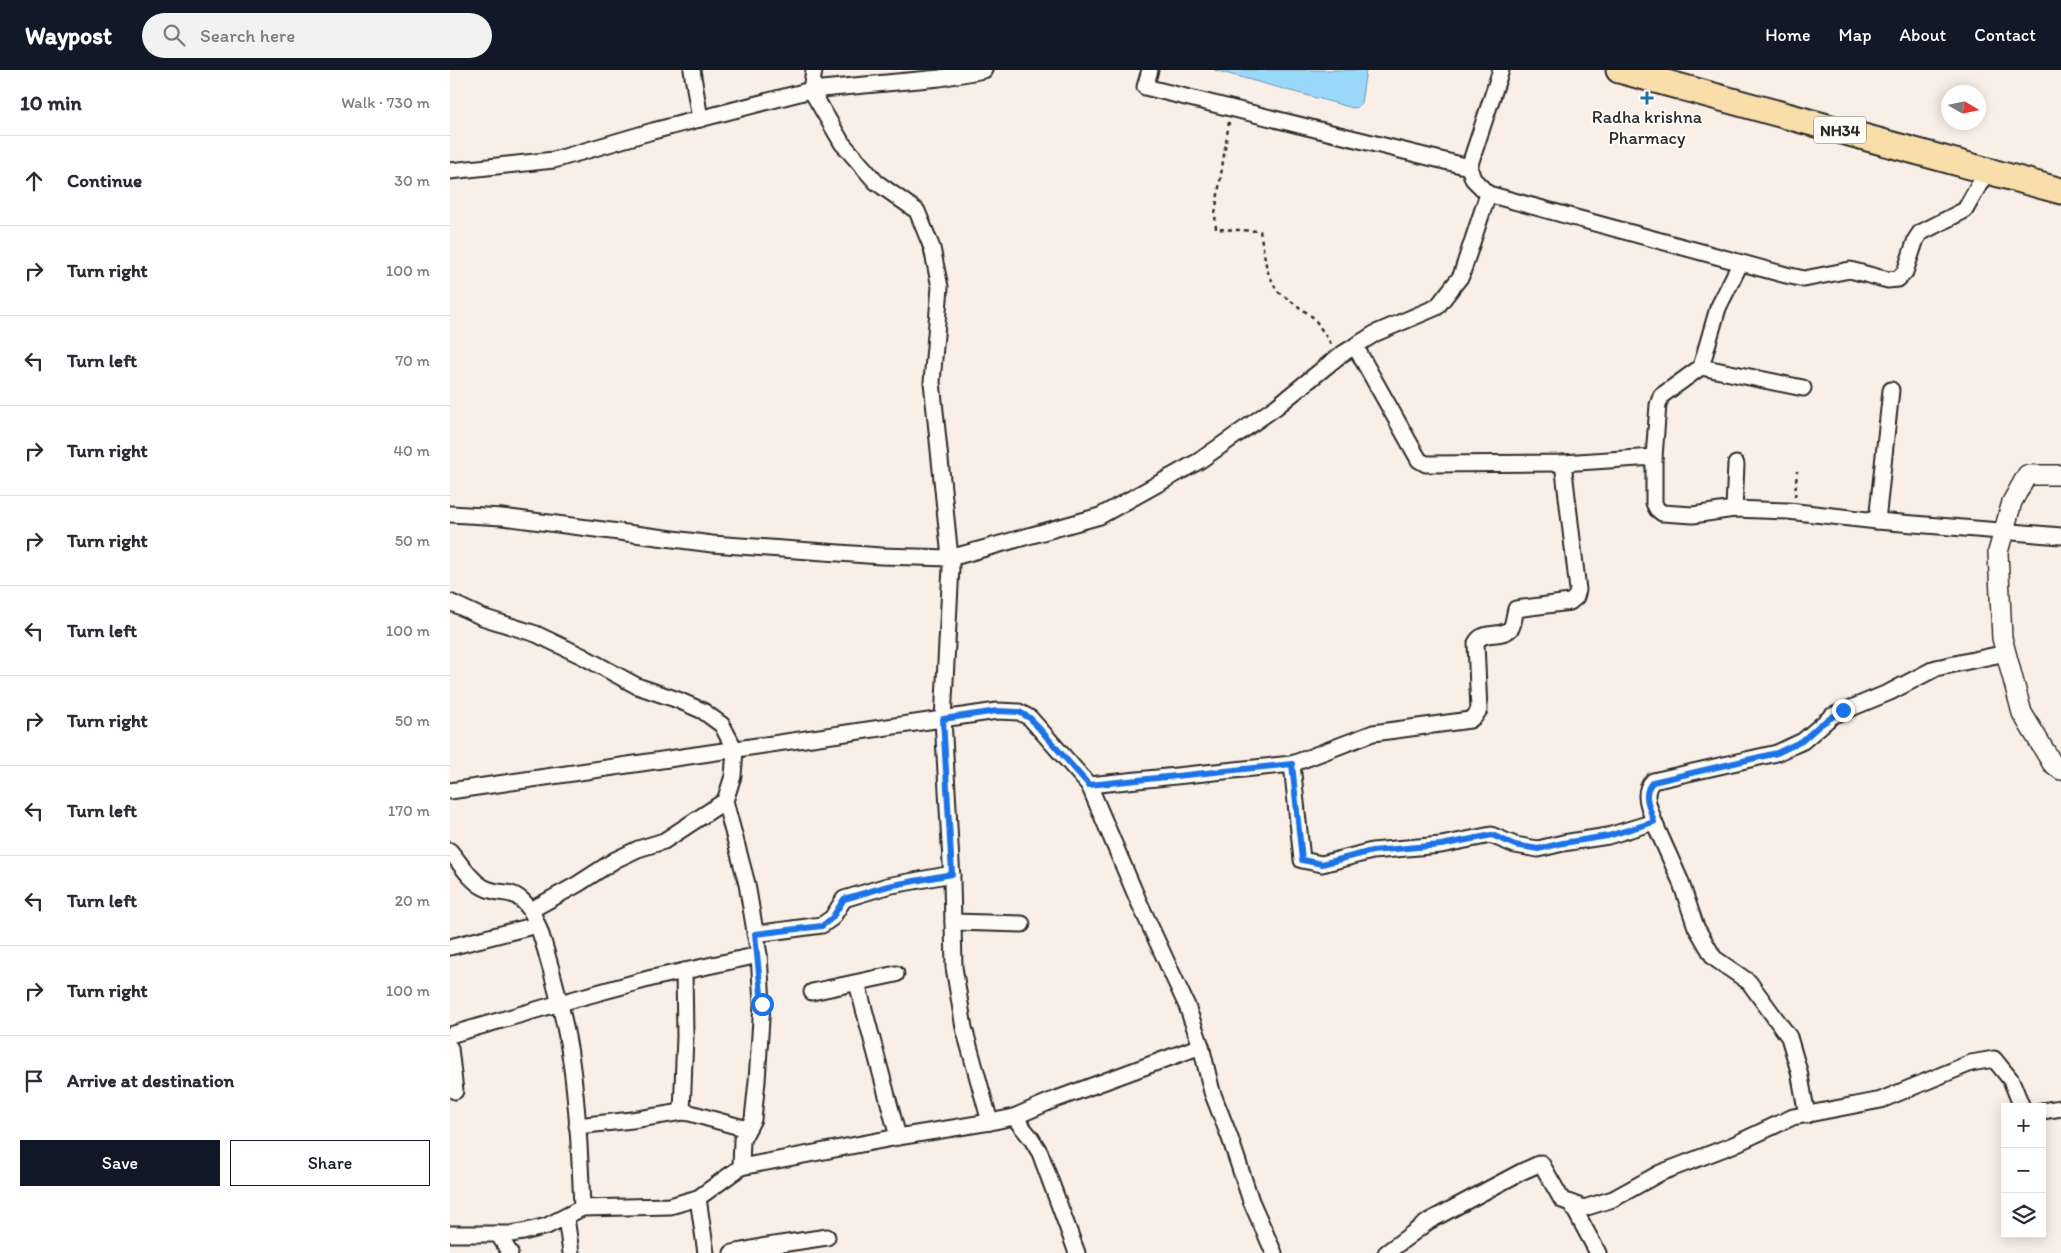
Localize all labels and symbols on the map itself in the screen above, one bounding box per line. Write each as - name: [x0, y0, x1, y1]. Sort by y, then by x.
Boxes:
- north arrow: [1941, 85, 1986, 130]
- marker: Radha krishna Pharmacy: [1641, 92, 1653, 104]
- place label: Radha krishna Pharmacy: [1592, 106, 1703, 149]
- road number: NH34: [1814, 116, 1866, 144]
- route end: [1832, 699, 1855, 722]
- route start: [751, 993, 774, 1016]

